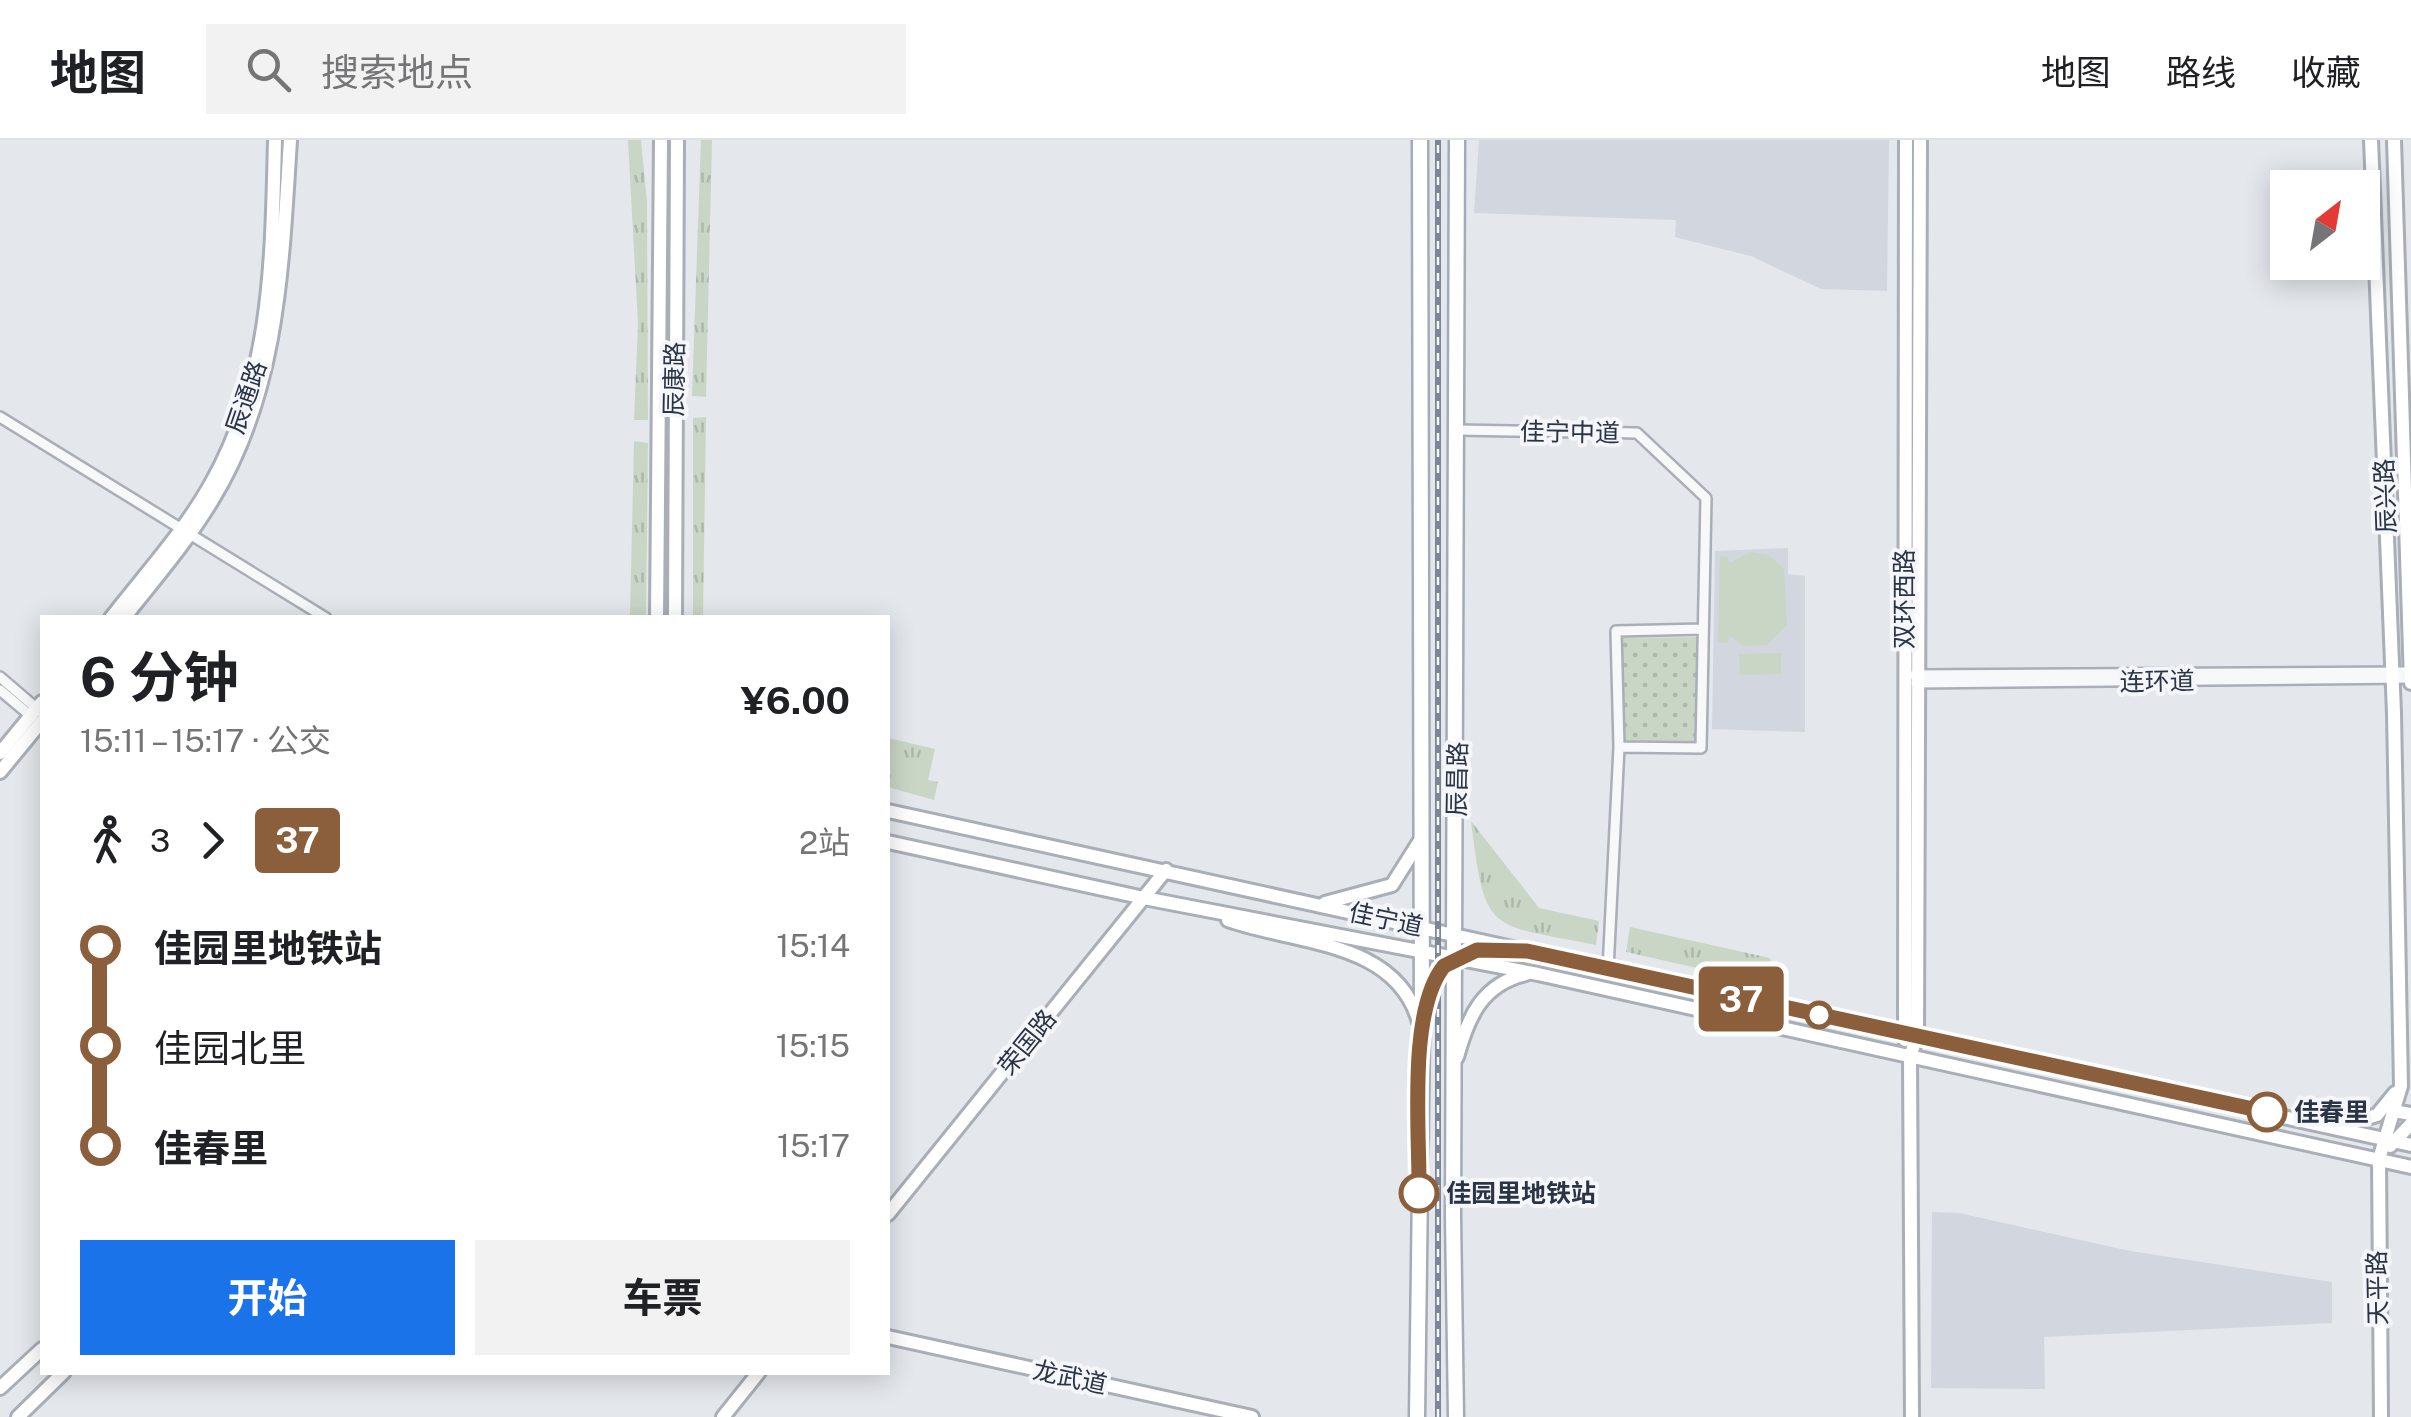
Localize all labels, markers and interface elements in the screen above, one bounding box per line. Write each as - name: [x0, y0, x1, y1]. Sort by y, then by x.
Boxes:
- search box: [206, 24, 906, 114]
- icon: search: [241, 42, 296, 97]
- text: 地图: [50, 44, 146, 101]
- text: 搜索地点: [321, 50, 473, 95]
- text: 地图: [2041, 52, 2111, 93]
- text: 路线: [2166, 52, 2236, 93]
- text: 收藏: [2291, 52, 2361, 93]
- north arrow: [2270, 170, 2380, 280]
- map controls: [2270, 170, 2380, 280]
- street label: 辰康路: [658, 341, 690, 417]
- street label: 辰通路: [220, 357, 272, 437]
- street label: 佳宁中道: [1520, 416, 1620, 448]
- street label: 辰兴路: [2369, 458, 2401, 534]
- street label: 双环西路: [1889, 549, 1919, 649]
- text: 6 分钟: [80, 645, 239, 709]
- street label: 连环道: [2119, 665, 2195, 697]
- text: ¥6.00: [741, 678, 850, 723]
- text: 15:11 – 15:17 · 公交: [80, 722, 331, 759]
- street label: 辰昌路: [1441, 741, 1473, 817]
- icon: walk: [80, 813, 135, 868]
- icon: forward: [185, 813, 240, 868]
- text: 37: [275, 820, 320, 861]
- text: 3: [150, 822, 170, 859]
- text: 2站: [799, 824, 850, 861]
- street label: 佳宁道: [1346, 897, 1426, 941]
- text: 佳园里地铁站: [154, 926, 382, 971]
- text: 15:14: [776, 927, 850, 964]
- line badge: 37: [1696, 966, 1786, 1032]
- text: 37: [1719, 979, 1763, 1020]
- unlabelled marker: [1806, 1002, 1832, 1028]
- street label: 荣国路: [992, 1003, 1062, 1081]
- text: 佳园北里: [154, 1026, 306, 1071]
- text: 15:15: [776, 1027, 850, 1064]
- marker: 佳春里: [2248, 1093, 2286, 1131]
- place label: 佳春里: [2294, 1097, 2369, 1127]
- text: 佳春里: [154, 1126, 268, 1171]
- text: 15:17: [777, 1127, 850, 1164]
- marker: 佳园里地铁站: [1400, 1174, 1438, 1212]
- place label: 佳园里地铁站: [1446, 1178, 1596, 1208]
- button: 开始: [80, 1240, 455, 1355]
- button: 车票: [475, 1240, 850, 1355]
- street label: 天平路: [2361, 1250, 2393, 1326]
- street label: 龙武道: [1030, 1355, 1110, 1399]

